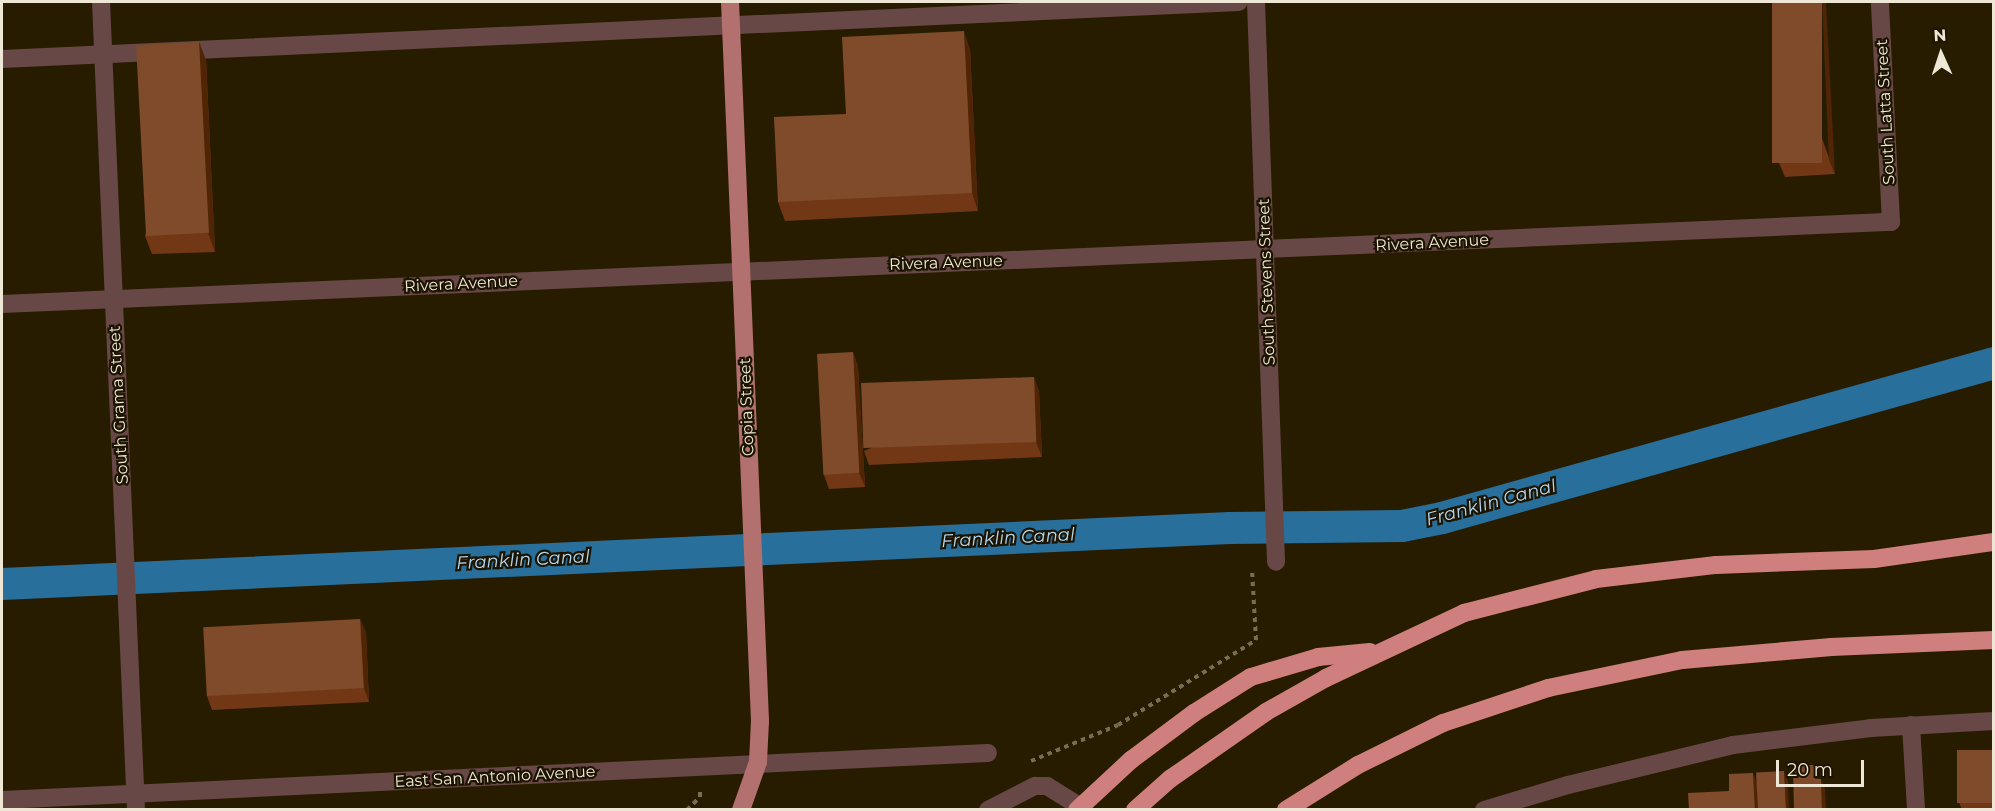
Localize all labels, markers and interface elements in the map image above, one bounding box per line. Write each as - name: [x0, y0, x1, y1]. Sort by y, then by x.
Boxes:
- north arrow: [1911, 24, 1971, 84]
- text: N: [1933, 26, 1947, 45]
- street label: South Latta Street: [1873, 39, 1899, 185]
- street label: South Stevens Street: [1254, 198, 1280, 366]
- street label: Rivera Avenue: [1375, 230, 1489, 256]
- street label: Rivera Avenue: [889, 251, 1003, 275]
- street label: Rivera Avenue: [404, 271, 518, 297]
- street label: South Grama Street: [105, 325, 133, 485]
- street label: Copia Street: [736, 358, 758, 456]
- water label: Franklin Canal: [1424, 475, 1558, 531]
- water label: Franklin Canal: [941, 524, 1075, 552]
- water label: Franklin Canal: [456, 546, 590, 574]
- scale bar: [1779, 748, 1868, 786]
- text: 20 m: [1787, 759, 1833, 781]
- street label: East San Antonio Avenue: [394, 762, 596, 792]

